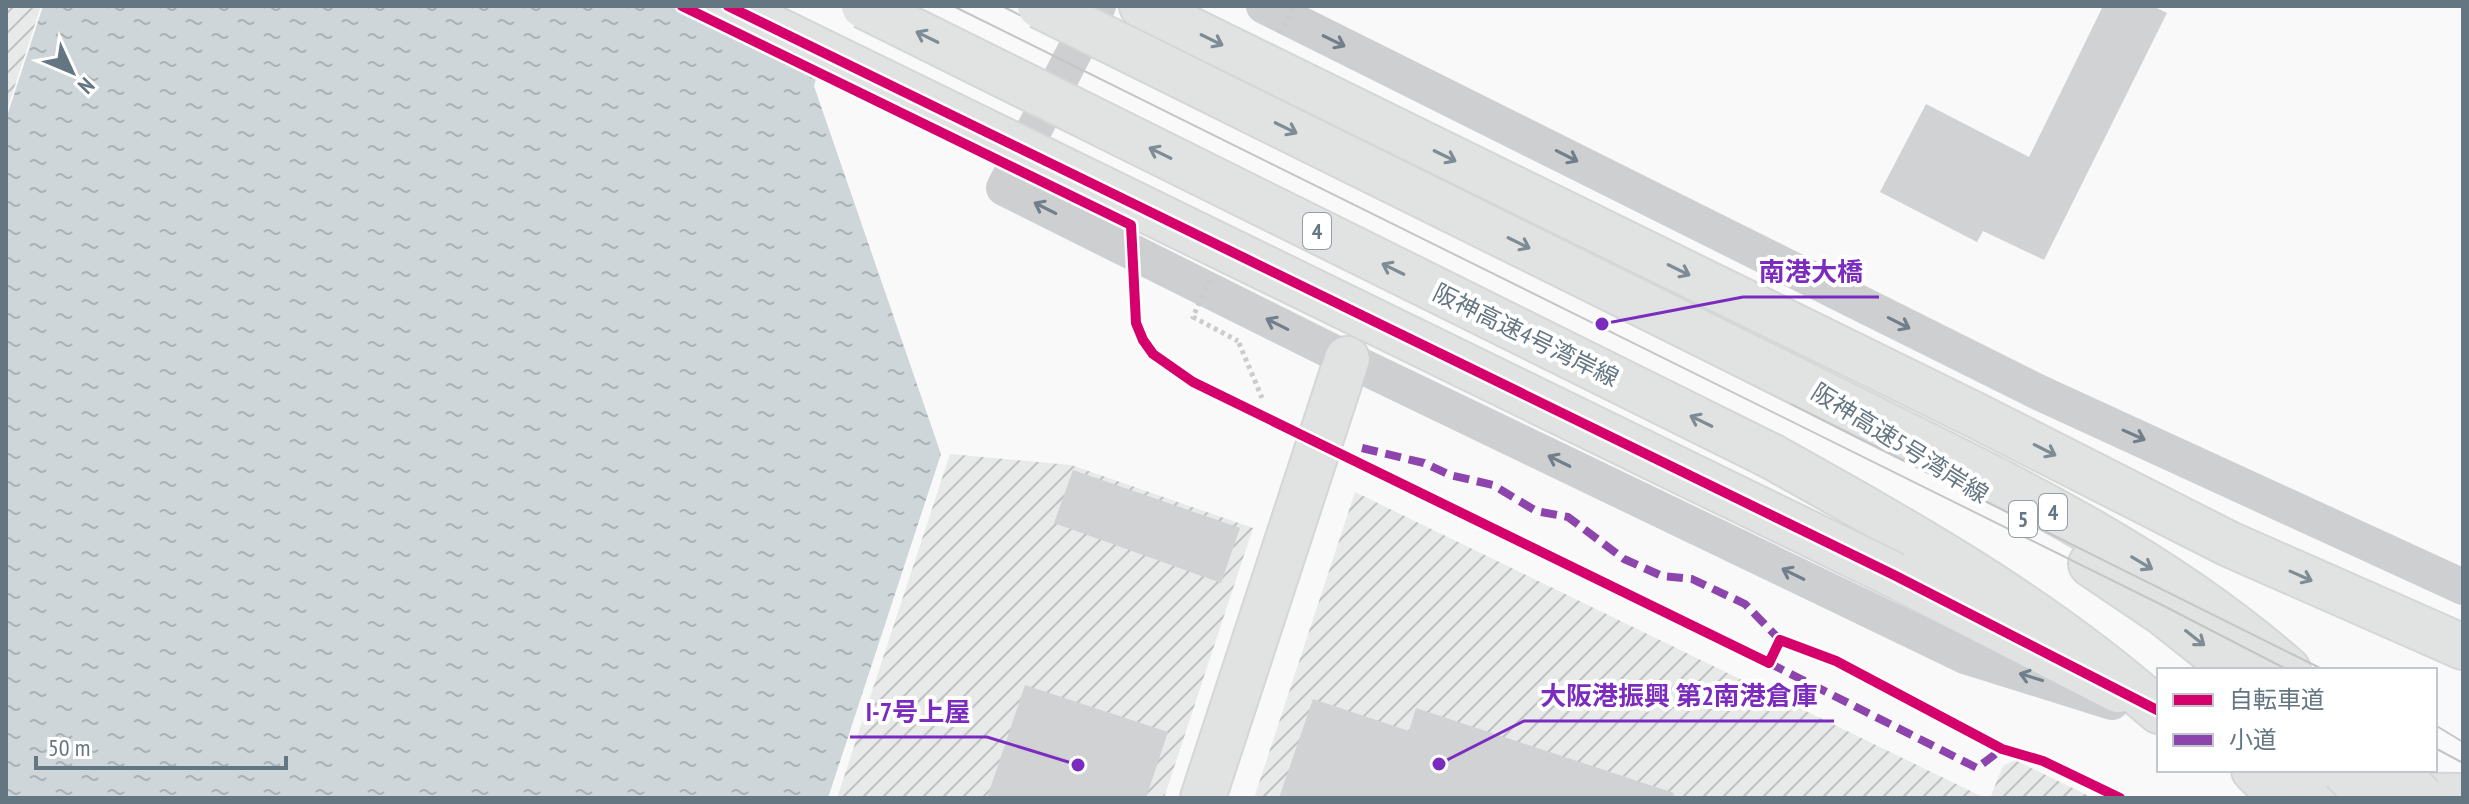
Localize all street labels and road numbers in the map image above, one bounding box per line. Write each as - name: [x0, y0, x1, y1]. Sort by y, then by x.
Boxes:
- road number: 4: [1303, 213, 1331, 249]
- street label: 阪神高速4号湾岸線: [1428, 277, 1624, 393]
- street label: 阪神高速5号湾岸線: [1806, 376, 1994, 510]
- road number: 4: [2039, 494, 2067, 530]
- road number: 5: [2009, 501, 2037, 537]

